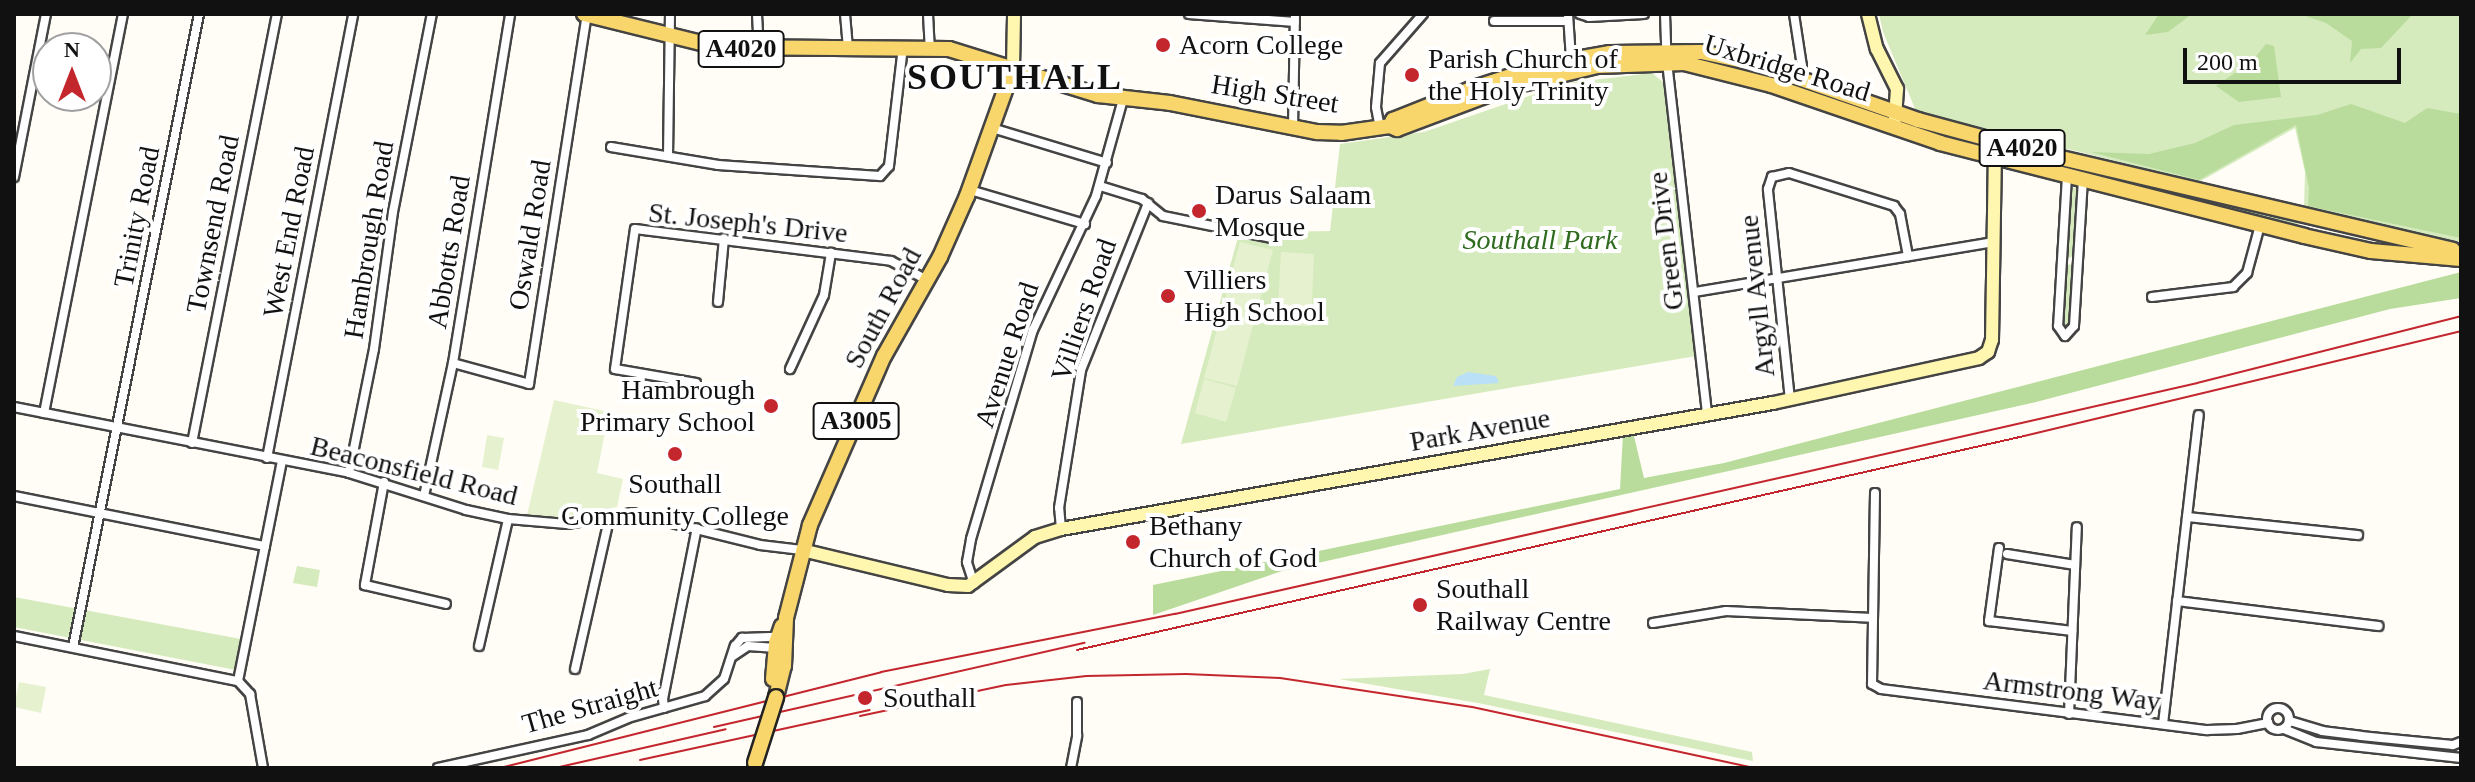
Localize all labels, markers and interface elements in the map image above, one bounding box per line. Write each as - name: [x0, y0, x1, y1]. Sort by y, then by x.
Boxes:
- road number: A4020: [697, 27, 785, 71]
- street label: Uxbridge Road: [1700, 27, 1874, 109]
- place label: Acorn College: [1179, 28, 1343, 62]
- north arrow: [32, 32, 112, 112]
- scale bar: [2187, 32, 2405, 82]
- marker: Acorn College: [1154, 36, 1172, 54]
- text: N: [64, 37, 80, 62]
- place label: Parish Church of the Holy Trinity: [1428, 42, 1618, 108]
- text: 200 m: [2197, 49, 2258, 75]
- district label: SOUTHALL: [907, 56, 1123, 100]
- marker: Parish Church of the Holy Trinity: [1403, 66, 1421, 84]
- street label: High Street: [1209, 67, 1341, 121]
- road number: A4020: [1978, 126, 2066, 170]
- street label: Townsend Road: [179, 132, 247, 316]
- street label: Hambrough Road: [337, 139, 401, 341]
- street label: Trinity Road: [107, 144, 167, 290]
- street label: West End Road: [256, 144, 322, 320]
- street label: Oswald Road: [502, 157, 558, 313]
- street label: Green Drive: [1641, 170, 1691, 312]
- street label: Abbotts Road: [420, 173, 478, 331]
- place label: Darus Salaam Mosque: [1215, 178, 1371, 244]
- street label: St. Joseph's Drive: [647, 196, 849, 250]
- marker: Darus Salaam Mosque: [1190, 202, 1208, 220]
- street label: Argyll Avenue: [1732, 212, 1782, 380]
- park label: Southall Park: [1463, 223, 1617, 257]
- street label: Villiers Road: [1044, 234, 1124, 386]
- street label: South Road: [837, 242, 929, 374]
- place label: Villiers High School: [1184, 263, 1325, 329]
- street label: Avenue Road: [968, 278, 1046, 432]
- marker: Villiers High School: [1159, 287, 1177, 305]
- place label: Hambrough Primary School: [580, 373, 755, 439]
- marker: Hambrough Primary School: [762, 397, 780, 415]
- road number: A3005: [812, 399, 900, 443]
- street label: Park Avenue: [1407, 401, 1553, 459]
- street label: Beaconsfield Road: [307, 429, 521, 513]
- marker: Southall Community College: [666, 445, 684, 463]
- place label: Southall Community College: [561, 467, 789, 533]
- place label: Bethany Church of God: [1149, 509, 1317, 575]
- marker: Bethany Church of God: [1124, 533, 1142, 551]
- place label: Southall Railway Centre: [1436, 572, 1611, 638]
- marker: Southall Railway Centre: [1411, 596, 1429, 614]
- street label: Armstrong Way: [1981, 663, 2163, 719]
- street label: The Straight: [518, 671, 662, 741]
- place label: Southall: [883, 681, 976, 715]
- marker: Southall: [854, 687, 876, 709]

